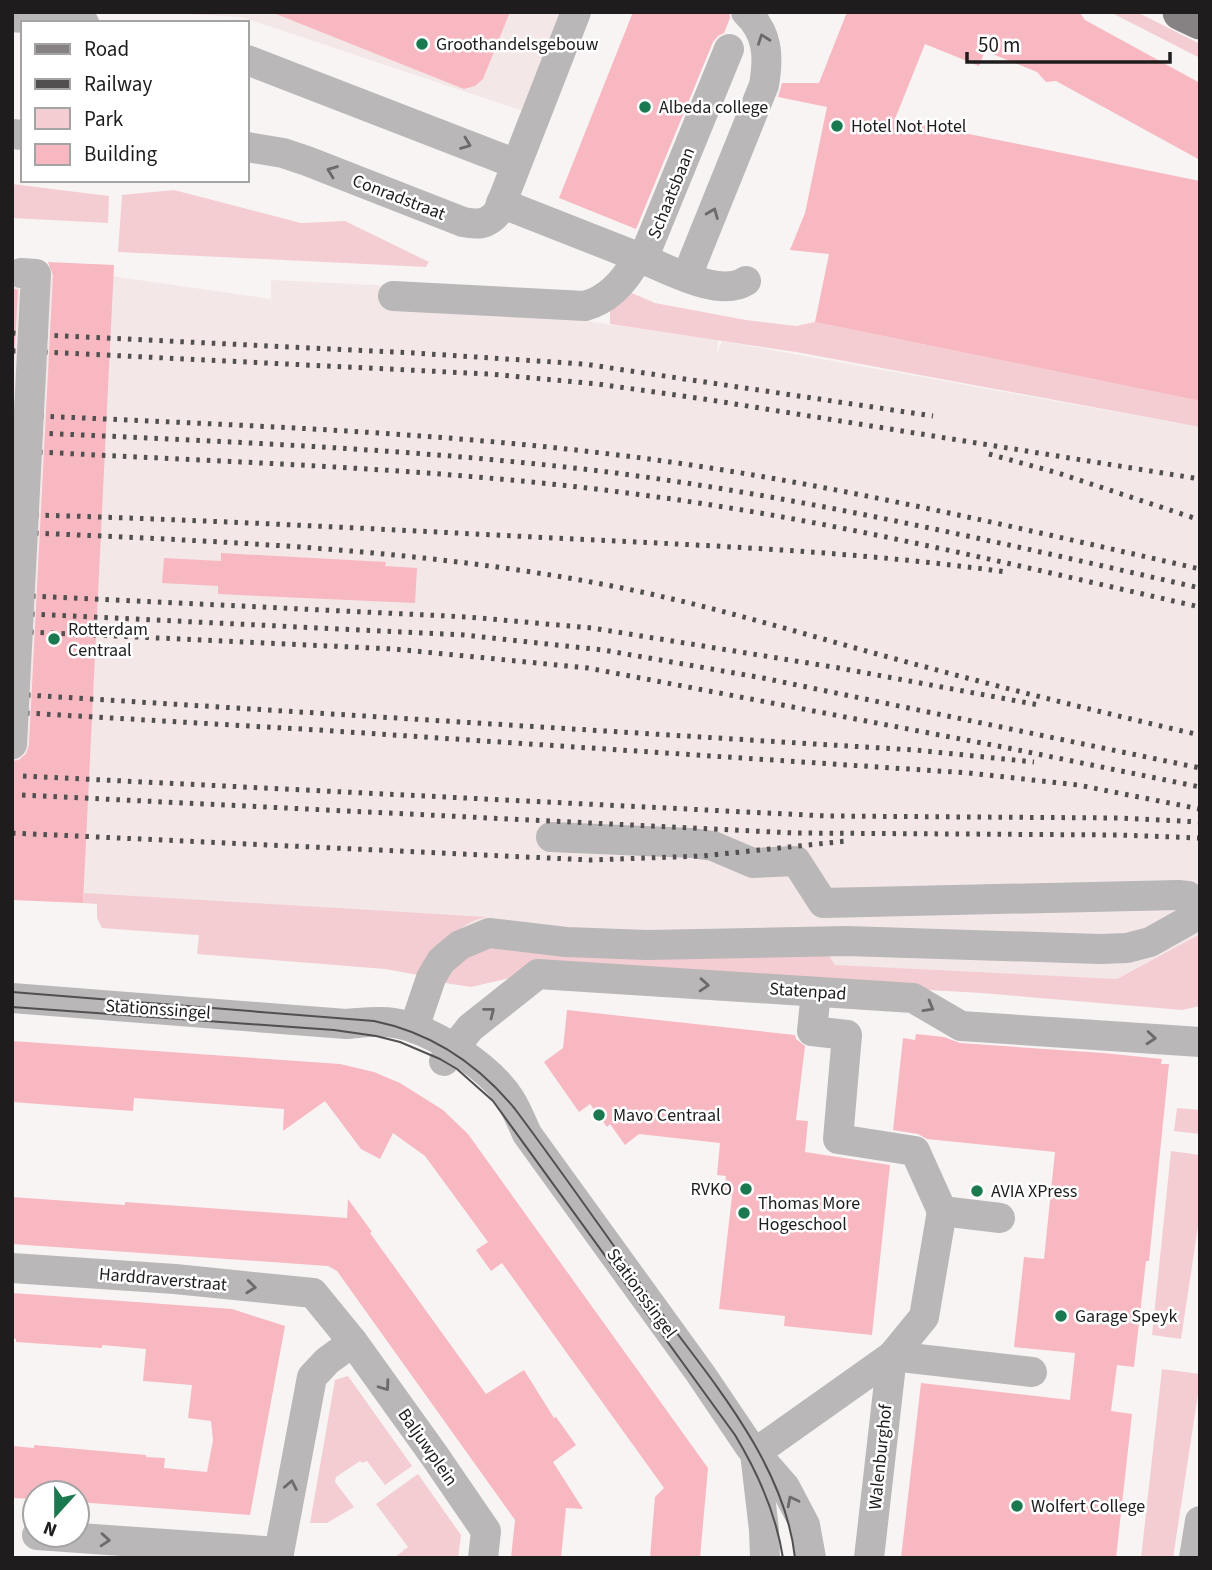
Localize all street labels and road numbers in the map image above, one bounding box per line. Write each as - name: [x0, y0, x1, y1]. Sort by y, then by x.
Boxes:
- street label: Schaatsbaan: [642, 144, 701, 243]
- street label: Conradstraat: [349, 168, 449, 227]
- street label: Statenpad: [769, 976, 847, 1007]
- street label: Stationssingel: [104, 993, 211, 1026]
- street label: Stationssingel: [600, 1243, 683, 1343]
- street label: Harddraverstraat: [98, 1261, 228, 1298]
- street label: Walenburghof: [863, 1402, 899, 1511]
- street label: Baljuwplein: [392, 1404, 463, 1491]

